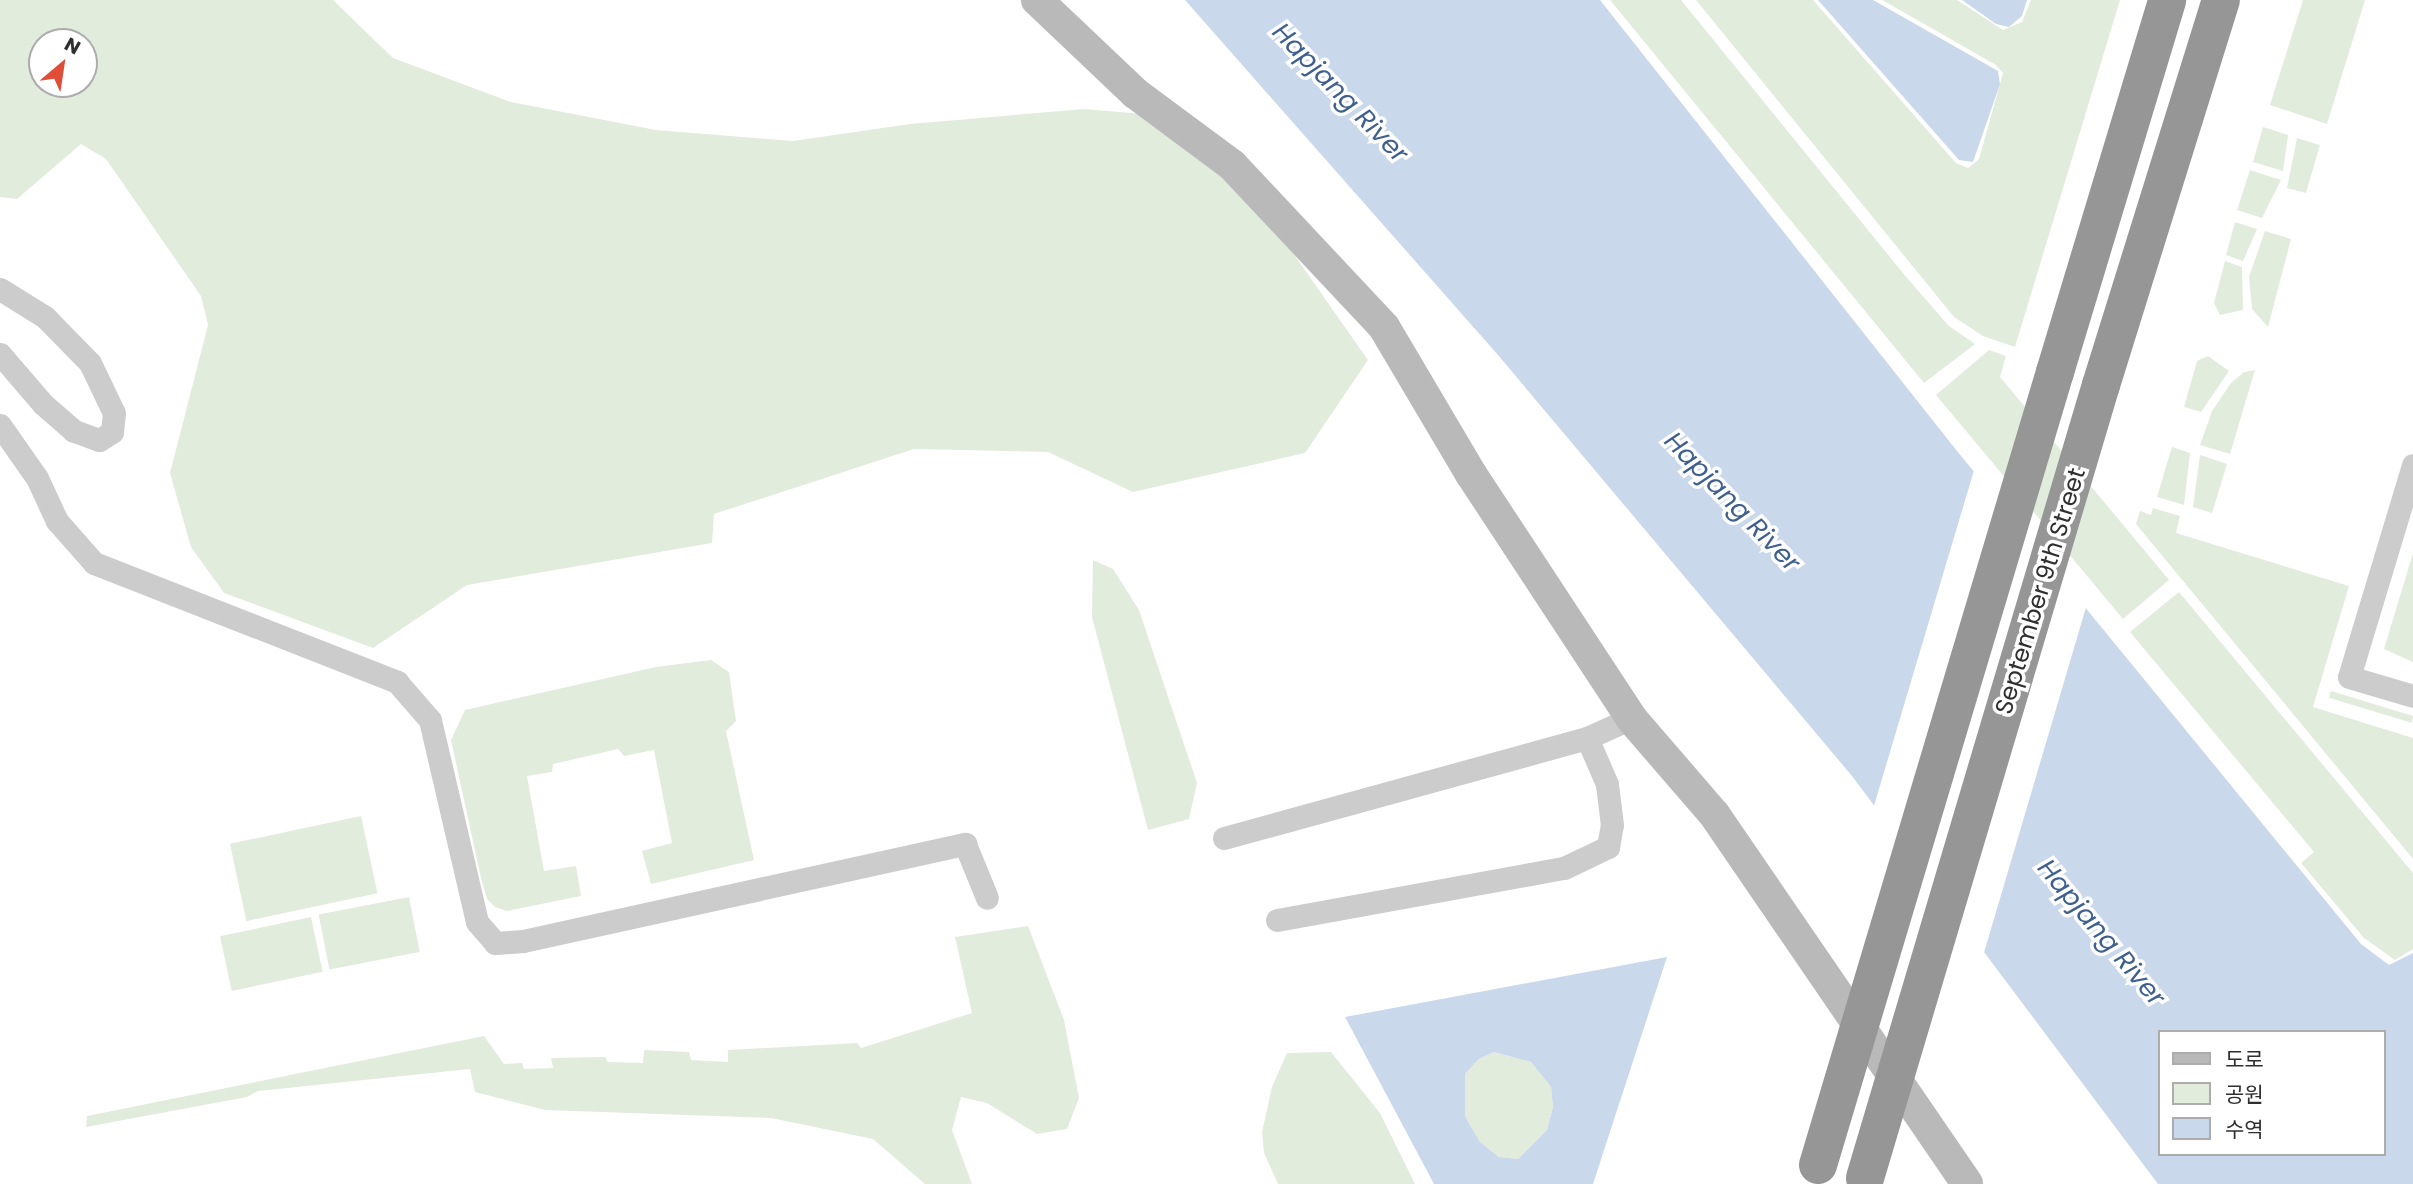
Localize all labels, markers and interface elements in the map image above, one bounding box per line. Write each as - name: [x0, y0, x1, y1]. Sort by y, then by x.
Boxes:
- water label: Hapjang River: [1266, 17, 1414, 169]
- north arrow: [28, 28, 98, 98]
- text: N: [60, 31, 85, 61]
- water label: Hapjang River: [1658, 426, 1806, 578]
- street label: September 9th Street: [1989, 464, 2091, 718]
- water label: Hapjang River: [2031, 853, 2171, 1013]
- legend: [2158, 1030, 2385, 1156]
- text: 도로: [2225, 1045, 2264, 1074]
- text: 공원: [2225, 1080, 2264, 1109]
- text: 수역: [2225, 1115, 2264, 1144]

